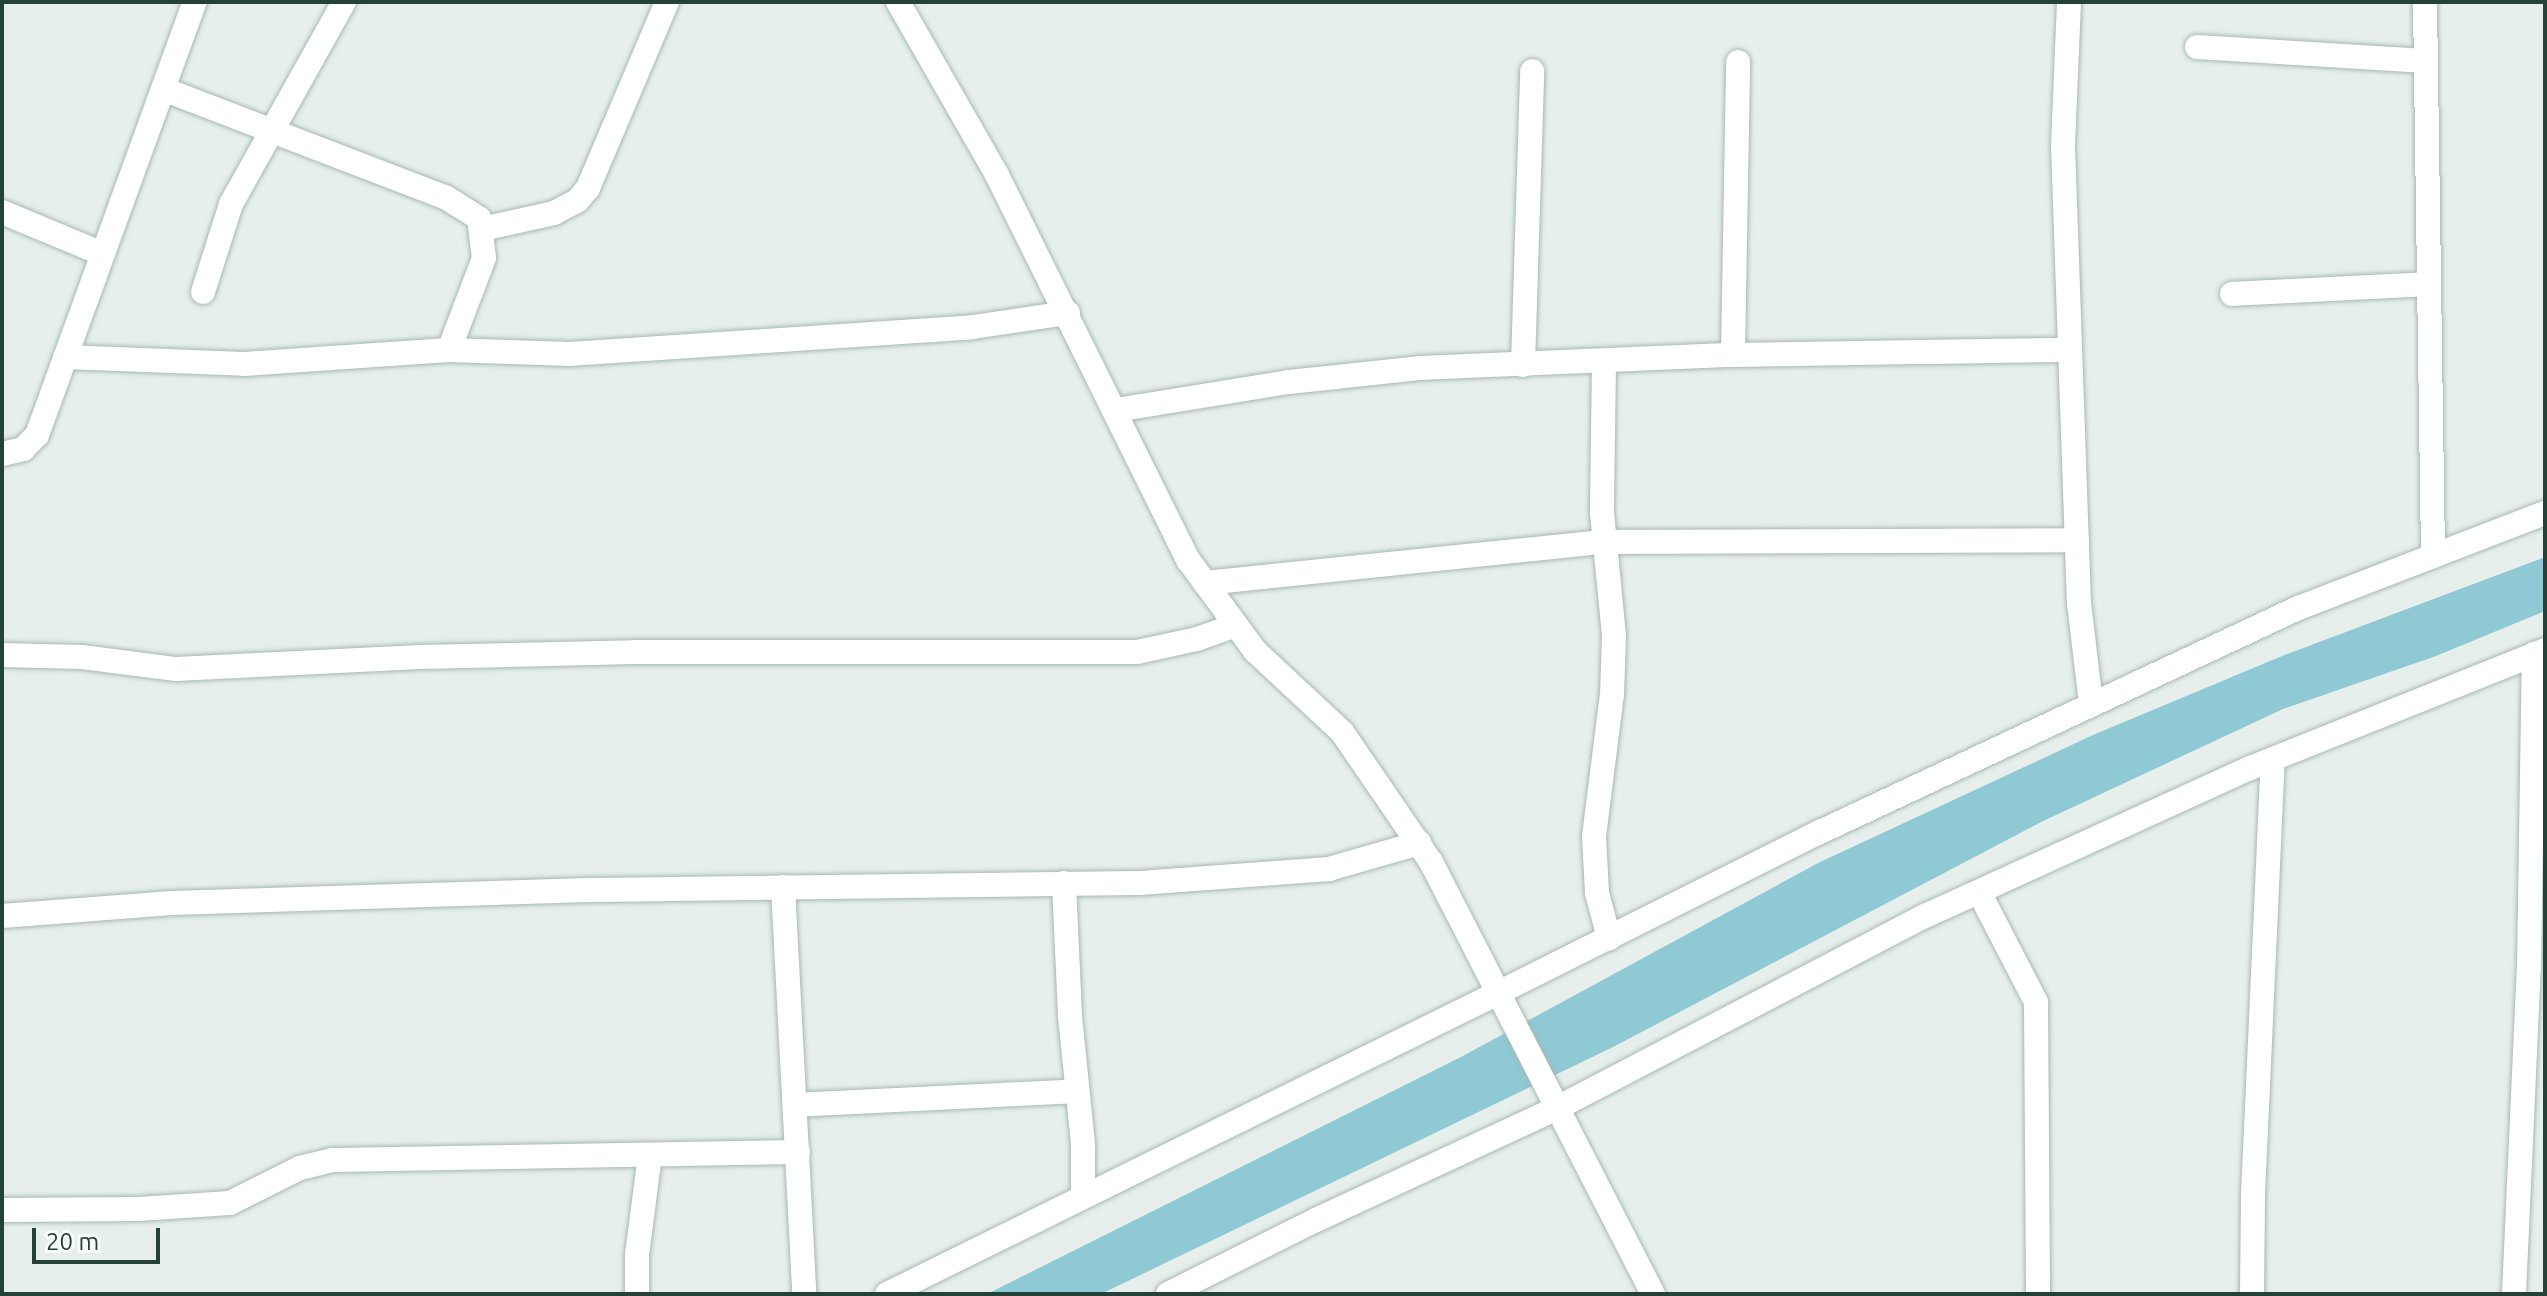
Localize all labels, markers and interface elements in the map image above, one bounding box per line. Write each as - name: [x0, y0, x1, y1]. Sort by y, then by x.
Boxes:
- scale bar: [36, 1212, 164, 1262]
- text: 20 m: [46, 1228, 99, 1255]

